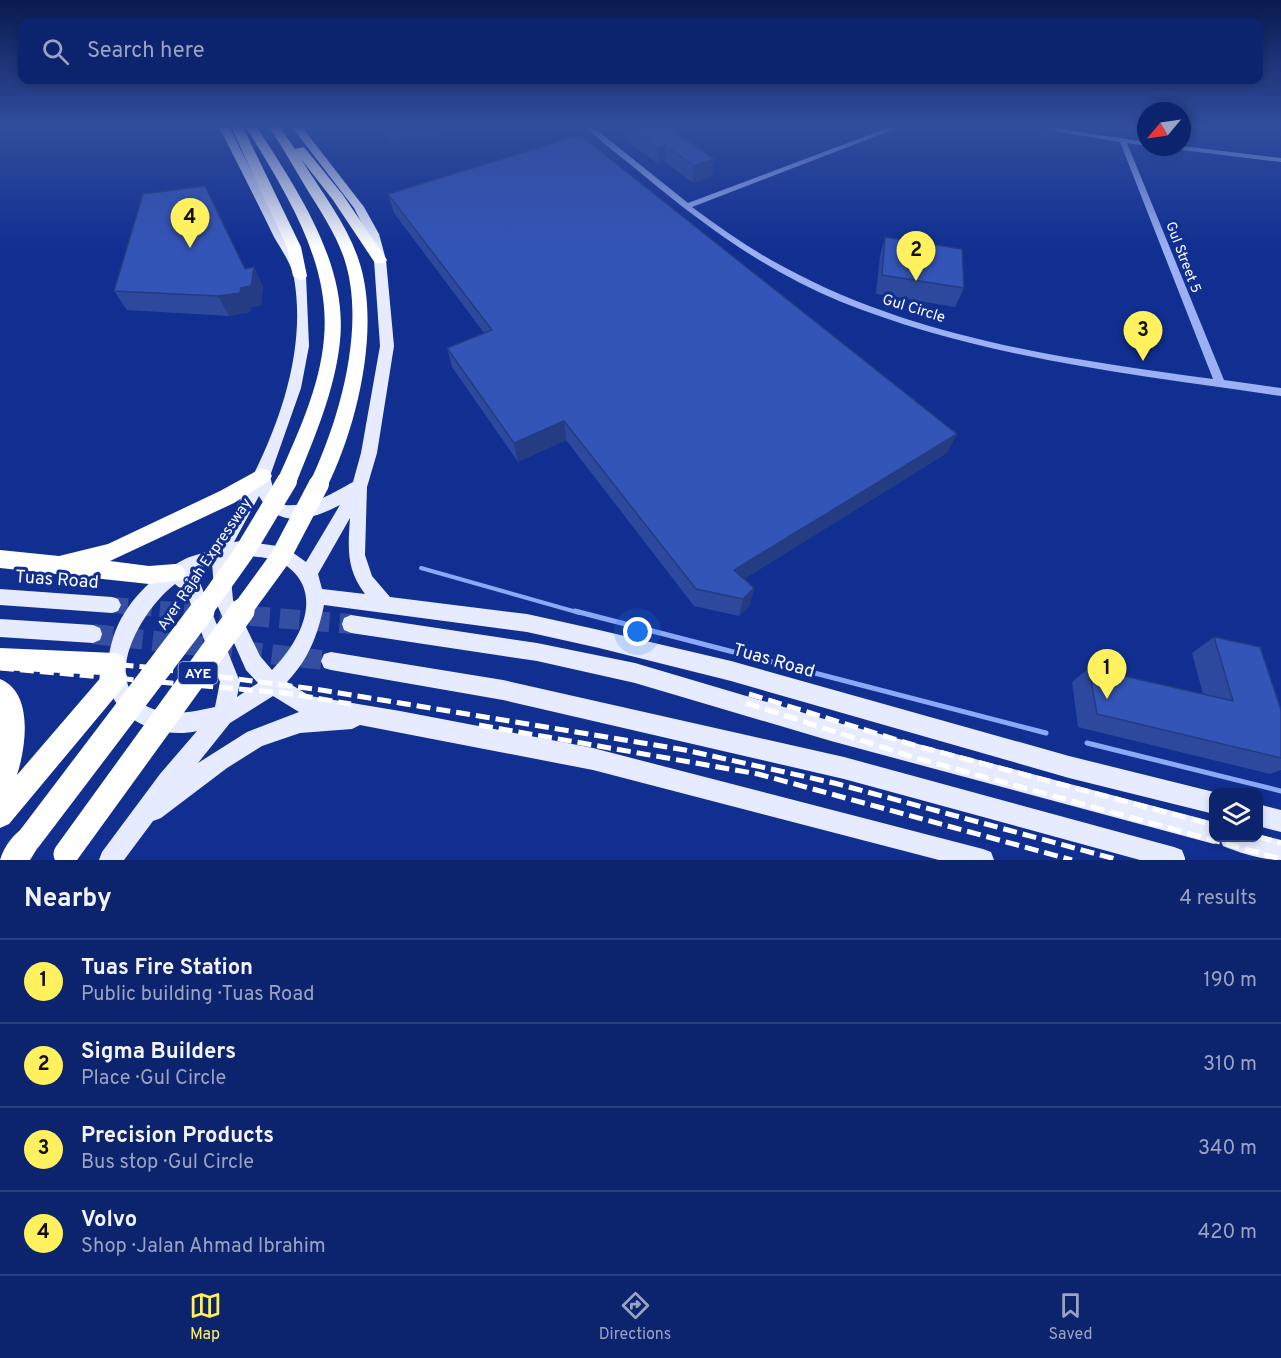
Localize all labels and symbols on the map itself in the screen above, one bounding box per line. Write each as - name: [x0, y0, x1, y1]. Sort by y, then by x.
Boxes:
- north arrow: [1137, 102, 1191, 156]
- pin: 4: [170, 198, 210, 248]
- street label: Gul Street 5: [1161, 219, 1204, 296]
- pin: 2: [896, 232, 936, 281]
- street label: Gul Circle: [880, 291, 947, 328]
- pin: 3: [1124, 312, 1162, 361]
- street label: Ayer Rajah Expressway: [154, 495, 257, 635]
- street label: Tuas Road: [14, 566, 100, 595]
- your location: [623, 617, 652, 646]
- street label: Tuas Road: [730, 639, 817, 684]
- pin: 1: [1088, 650, 1126, 699]
- road number: AYE: [178, 662, 218, 684]

